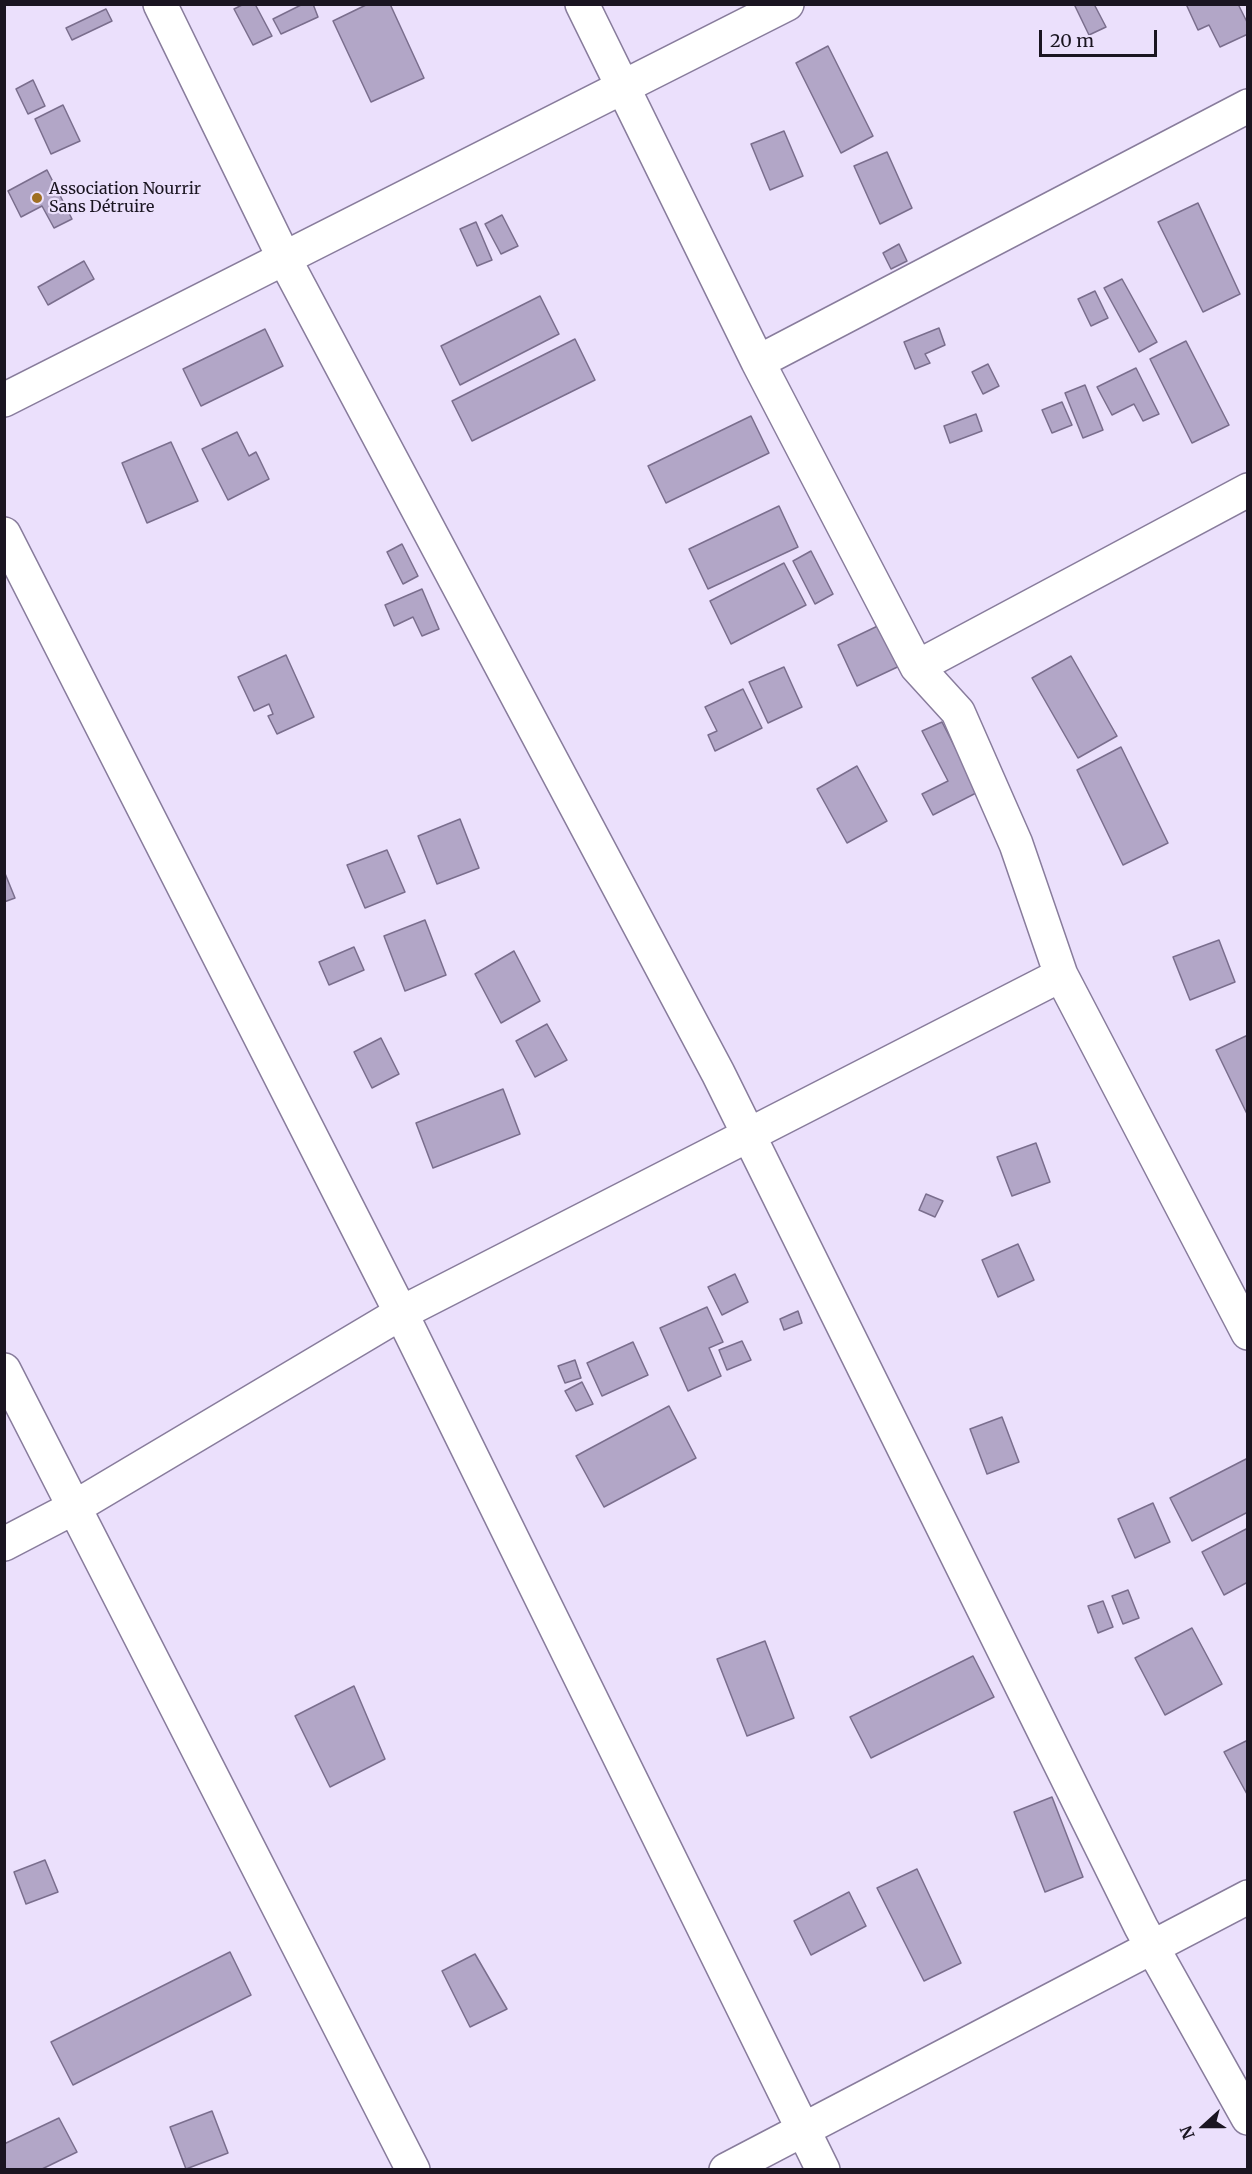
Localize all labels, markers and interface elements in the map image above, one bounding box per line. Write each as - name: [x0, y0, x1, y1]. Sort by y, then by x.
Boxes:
- scale bar: [1042, 18, 1160, 56]
- text: 20 m: [1050, 29, 1094, 52]
- place label: Association Nourrir Sans Détruire: [49, 179, 201, 217]
- marker: Association Nourrir Sans Détruire: [30, 191, 44, 205]
- north arrow: [1174, 2096, 1234, 2156]
- text: N: [1176, 2123, 1199, 2142]

